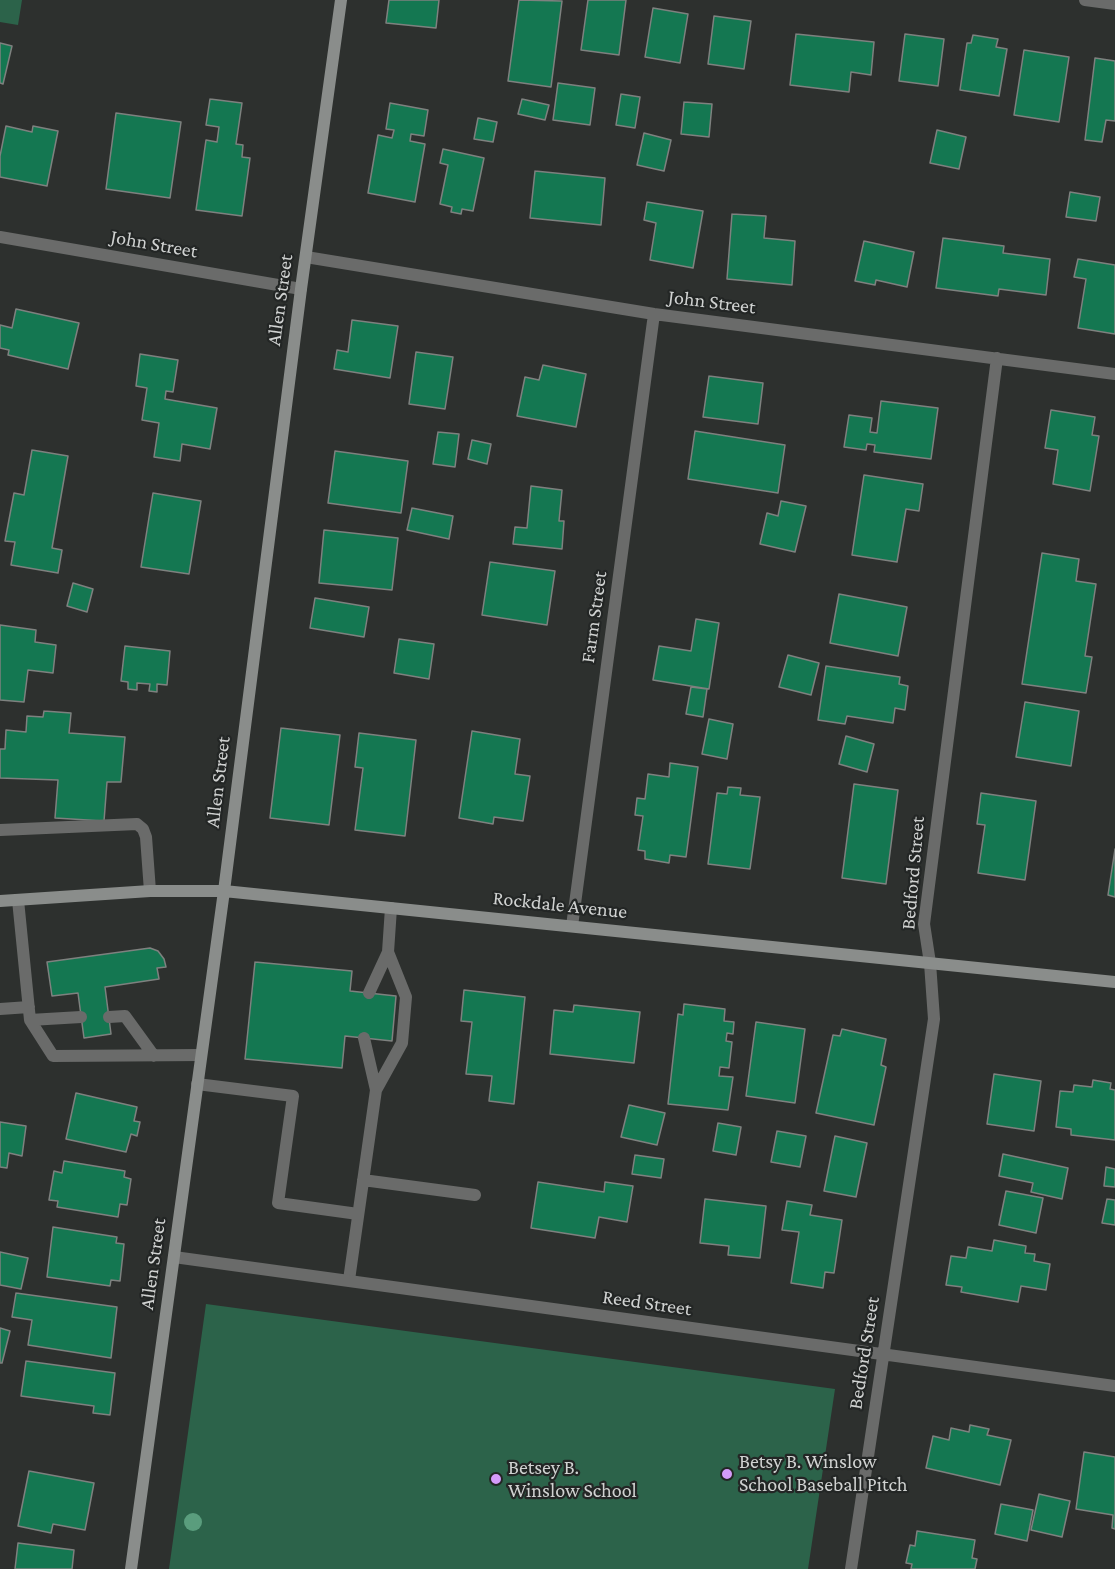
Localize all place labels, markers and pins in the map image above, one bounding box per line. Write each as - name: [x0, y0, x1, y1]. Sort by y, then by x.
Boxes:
- place label: Betsy B. Winslow School Baseball Pitch: [739, 1450, 907, 1497]
- place label: Betsey B. Winslow School: [508, 1456, 637, 1503]
- marker: Betsy B. Winslow School Baseball Pitch: [720, 1467, 734, 1481]
- marker: Betsey B. Winslow School: [489, 1472, 503, 1486]

